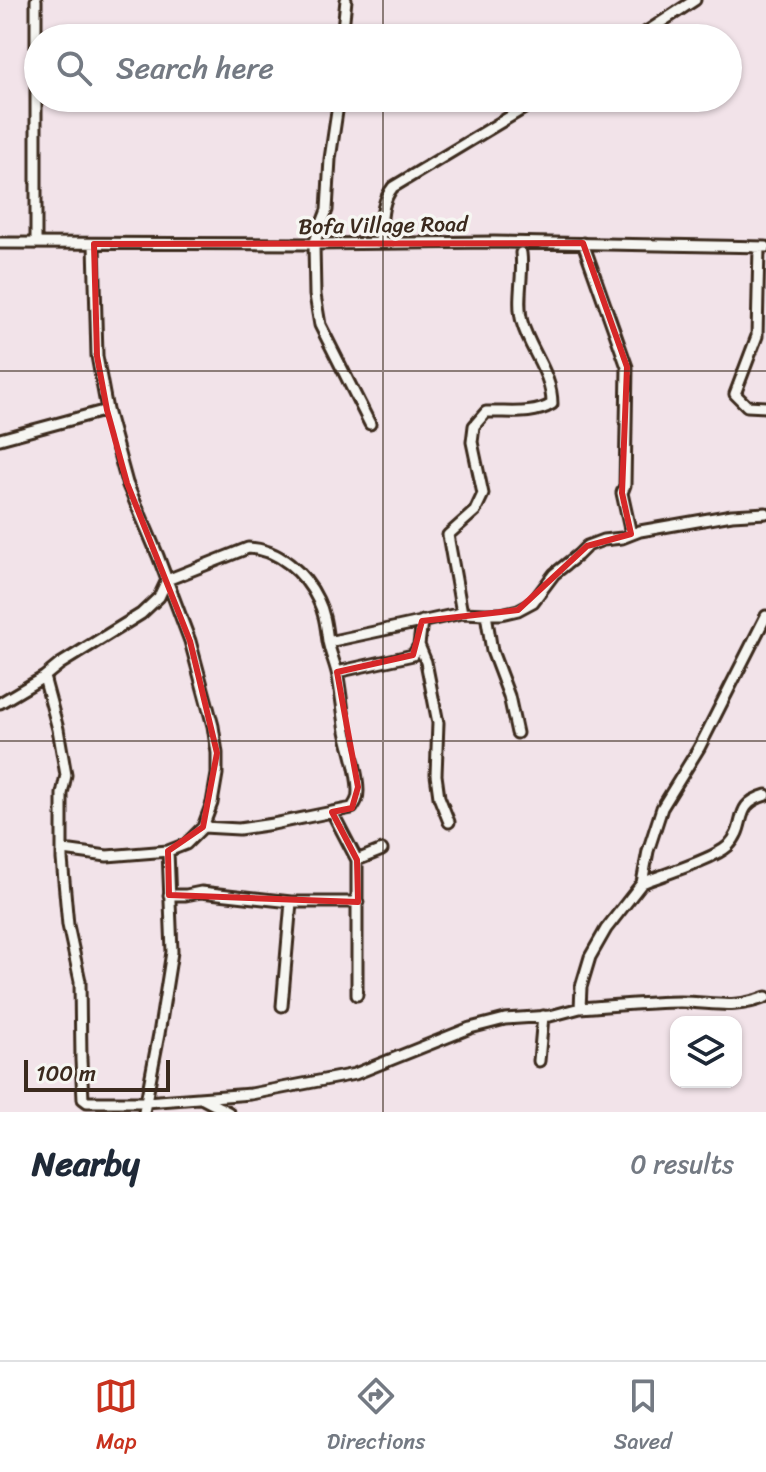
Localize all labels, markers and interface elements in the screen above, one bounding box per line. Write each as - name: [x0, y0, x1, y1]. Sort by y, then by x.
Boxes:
- search box: [24, 24, 742, 112]
- text: Search here: [116, 41, 274, 95]
- icon: search: [52, 46, 96, 90]
- street label: Bofa Village Road: [298, 204, 469, 246]
- map controls: [670, 1016, 742, 1088]
- button: layers: [670, 1016, 742, 1088]
- text: 100 m: [36, 1054, 96, 1093]
- scale bar: [24, 1056, 170, 1092]
- text: Nearby: [32, 1134, 140, 1194]
- text: 0 results: [630, 1141, 734, 1187]
- tab: Map: [94, 1374, 138, 1461]
- tab: Directions: [327, 1374, 425, 1461]
- tab: Saved: [614, 1374, 672, 1461]

